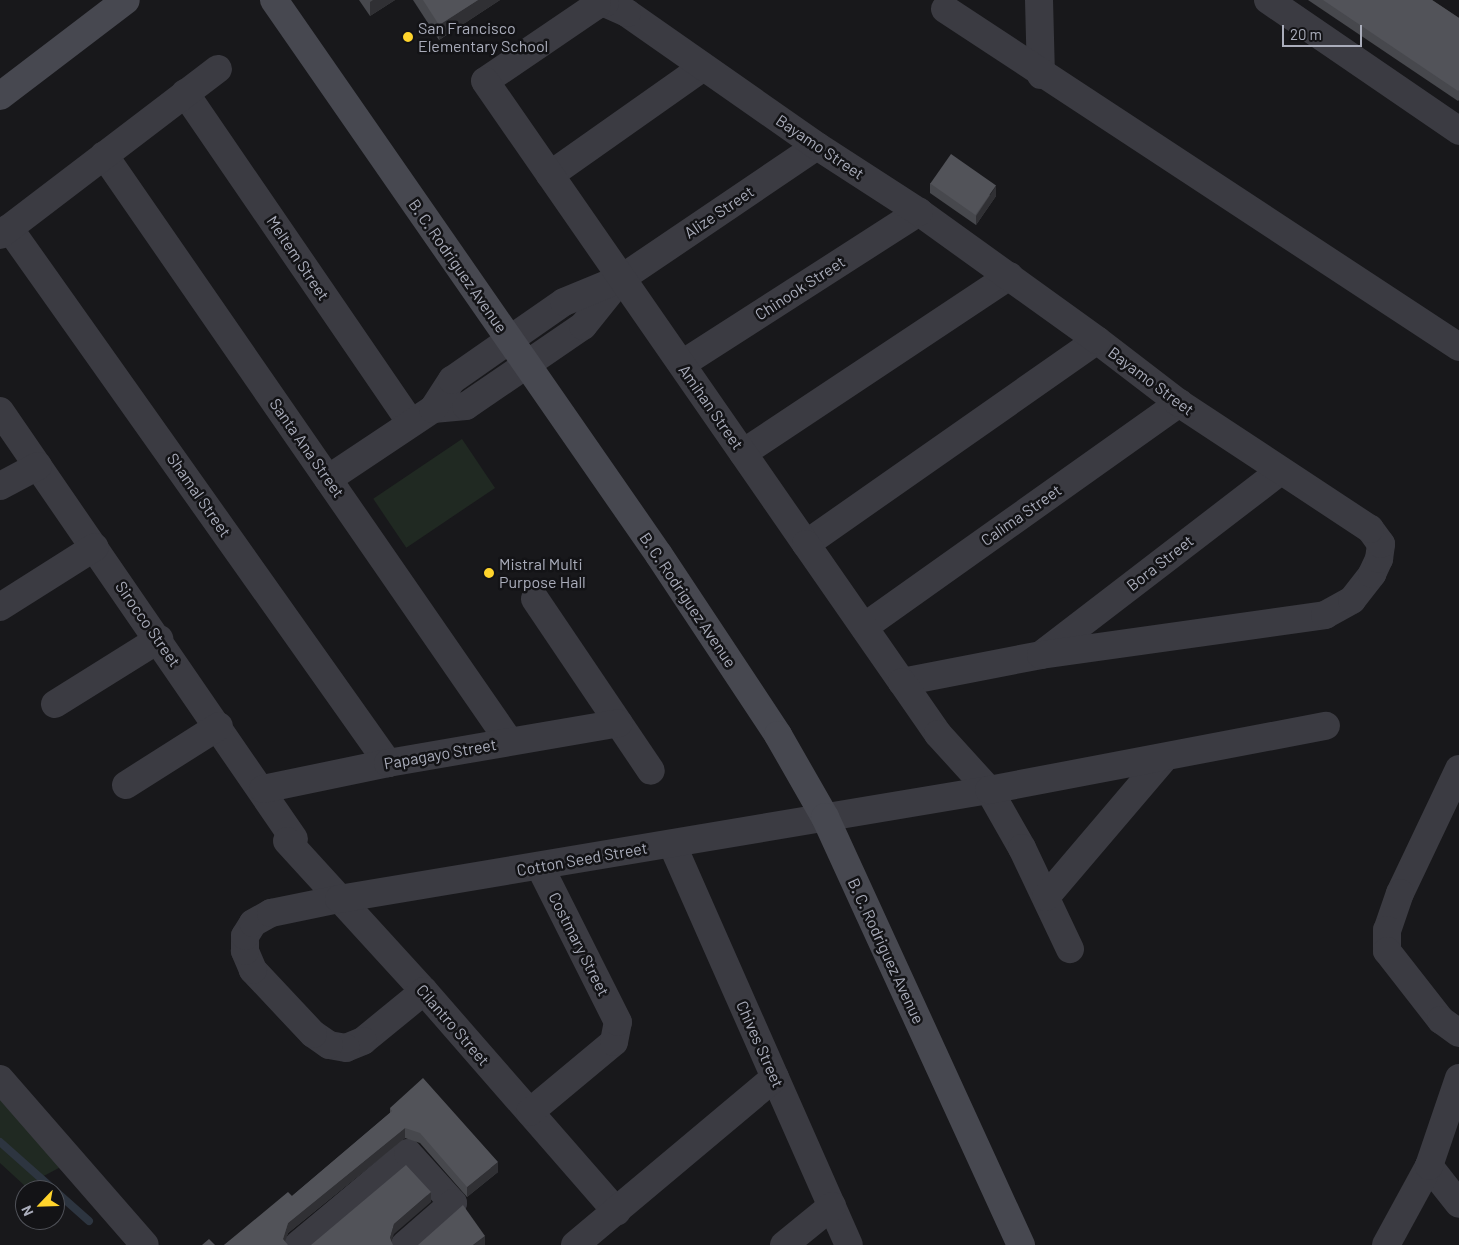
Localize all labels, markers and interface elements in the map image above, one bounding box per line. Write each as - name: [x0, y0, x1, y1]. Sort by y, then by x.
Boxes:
- scale bar: [1284, 15, 1364, 47]
- place label: San Francisco Elementary School: [418, 18, 548, 56]
- text: 20 m: [1290, 25, 1322, 43]
- marker: San Francisco Elementary School: [402, 31, 414, 43]
- street label: Bayamo Street: [772, 110, 868, 184]
- street label: Alize Street: [680, 182, 758, 242]
- street label: B. C. Rodriguez Avenue: [405, 196, 511, 336]
- street label: Meltem Street: [263, 212, 333, 304]
- street label: Chinook Street: [751, 252, 849, 324]
- street label: Bayamo Street: [1104, 343, 1198, 419]
- street label: Amihan Street: [675, 361, 747, 453]
- street label: Santa Ana Street: [266, 395, 348, 501]
- street label: Shamal Street: [163, 449, 235, 541]
- street label: Calima Street: [977, 480, 1065, 550]
- street label: B. C. Rodriguez Avenue: [636, 529, 740, 671]
- street label: Bora Street: [1123, 531, 1197, 595]
- place label: Mistral Multi Purpose Hall: [499, 554, 586, 592]
- marker: Mistral Multi Purpose Hall: [483, 567, 495, 579]
- street label: Sirocco Street: [111, 578, 185, 670]
- street label: Papagayo Street: [382, 735, 498, 773]
- street label: Cotton Seed Street: [515, 838, 649, 880]
- street label: B. C. Rodriguez Avenue: [844, 875, 928, 1027]
- street label: Costmary Street: [545, 889, 613, 999]
- street label: Cilantro Street: [412, 980, 494, 1070]
- street label: Chives Street: [732, 998, 788, 1090]
- north arrow: [15, 1180, 65, 1230]
- text: N: [17, 1203, 36, 1219]

